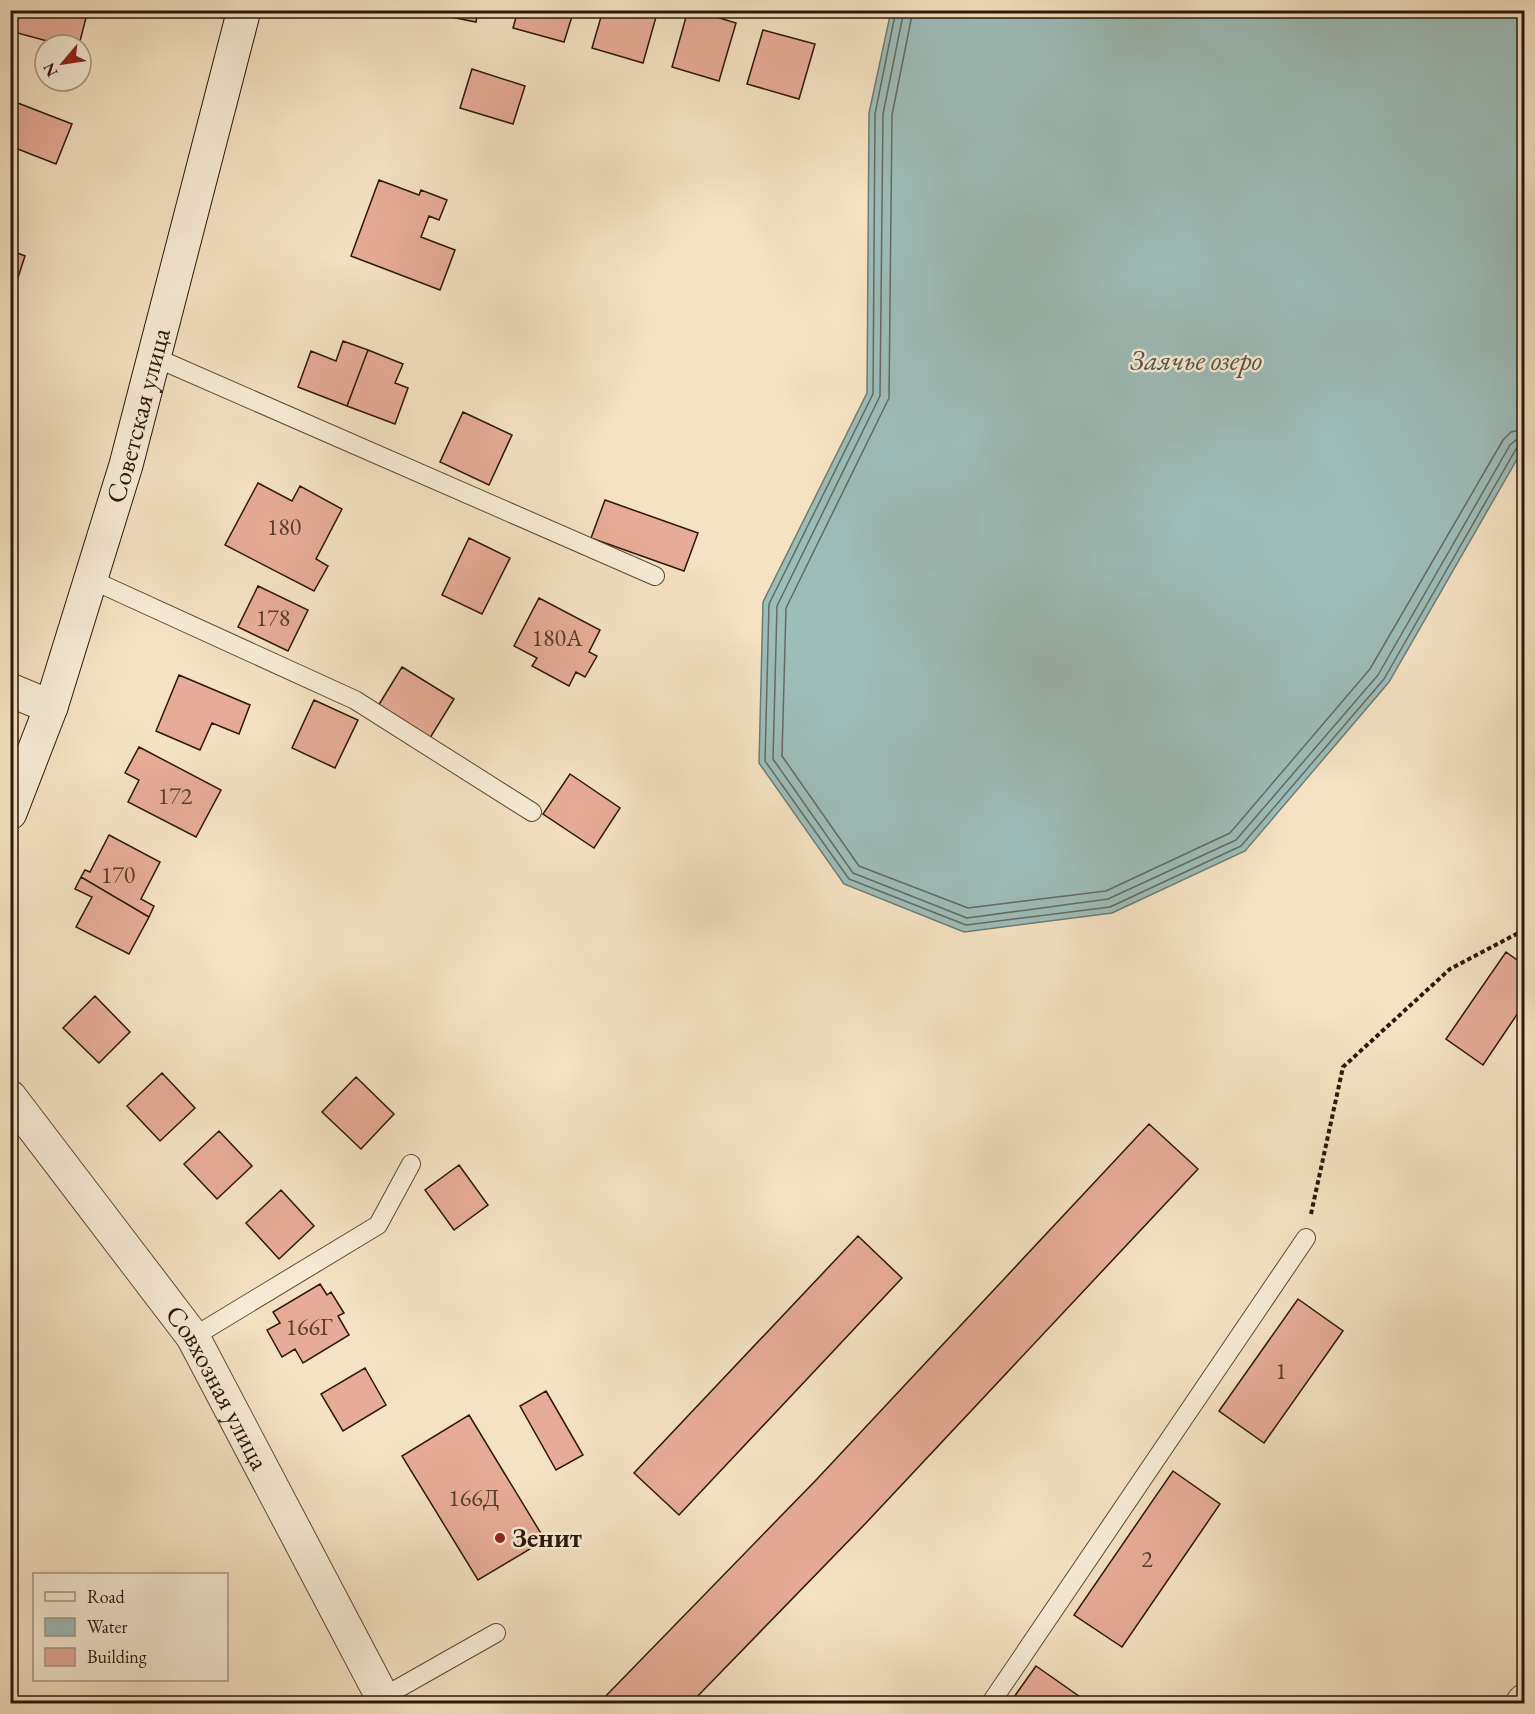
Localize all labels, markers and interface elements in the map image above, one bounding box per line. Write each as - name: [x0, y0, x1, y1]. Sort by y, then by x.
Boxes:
- north arrow: [33, 33, 93, 93]
- text: N: [38, 59, 63, 81]
- street label: Советская улица: [97, 324, 178, 507]
- water label: Заячье озеро: [1130, 342, 1263, 378]
- house number: 180: [267, 511, 301, 542]
- house number: 178: [256, 602, 290, 633]
- house number: 180А: [531, 622, 583, 653]
- house number: 172: [158, 780, 193, 811]
- house number: 170: [101, 859, 135, 890]
- street label: Совхозная улица: [158, 1298, 278, 1476]
- house number: 166Г: [286, 1311, 333, 1342]
- house number: 1: [1275, 1355, 1287, 1386]
- house number: 166Д: [448, 1482, 500, 1513]
- place label: Зенит: [512, 1520, 582, 1555]
- marker: Зенит: [493, 1531, 507, 1545]
- house number: 2: [1141, 1543, 1153, 1574]
- legend: [33, 1573, 228, 1681]
- text: Road: [87, 1585, 126, 1608]
- text: Water: [87, 1615, 128, 1638]
- text: Building: [87, 1645, 147, 1668]

